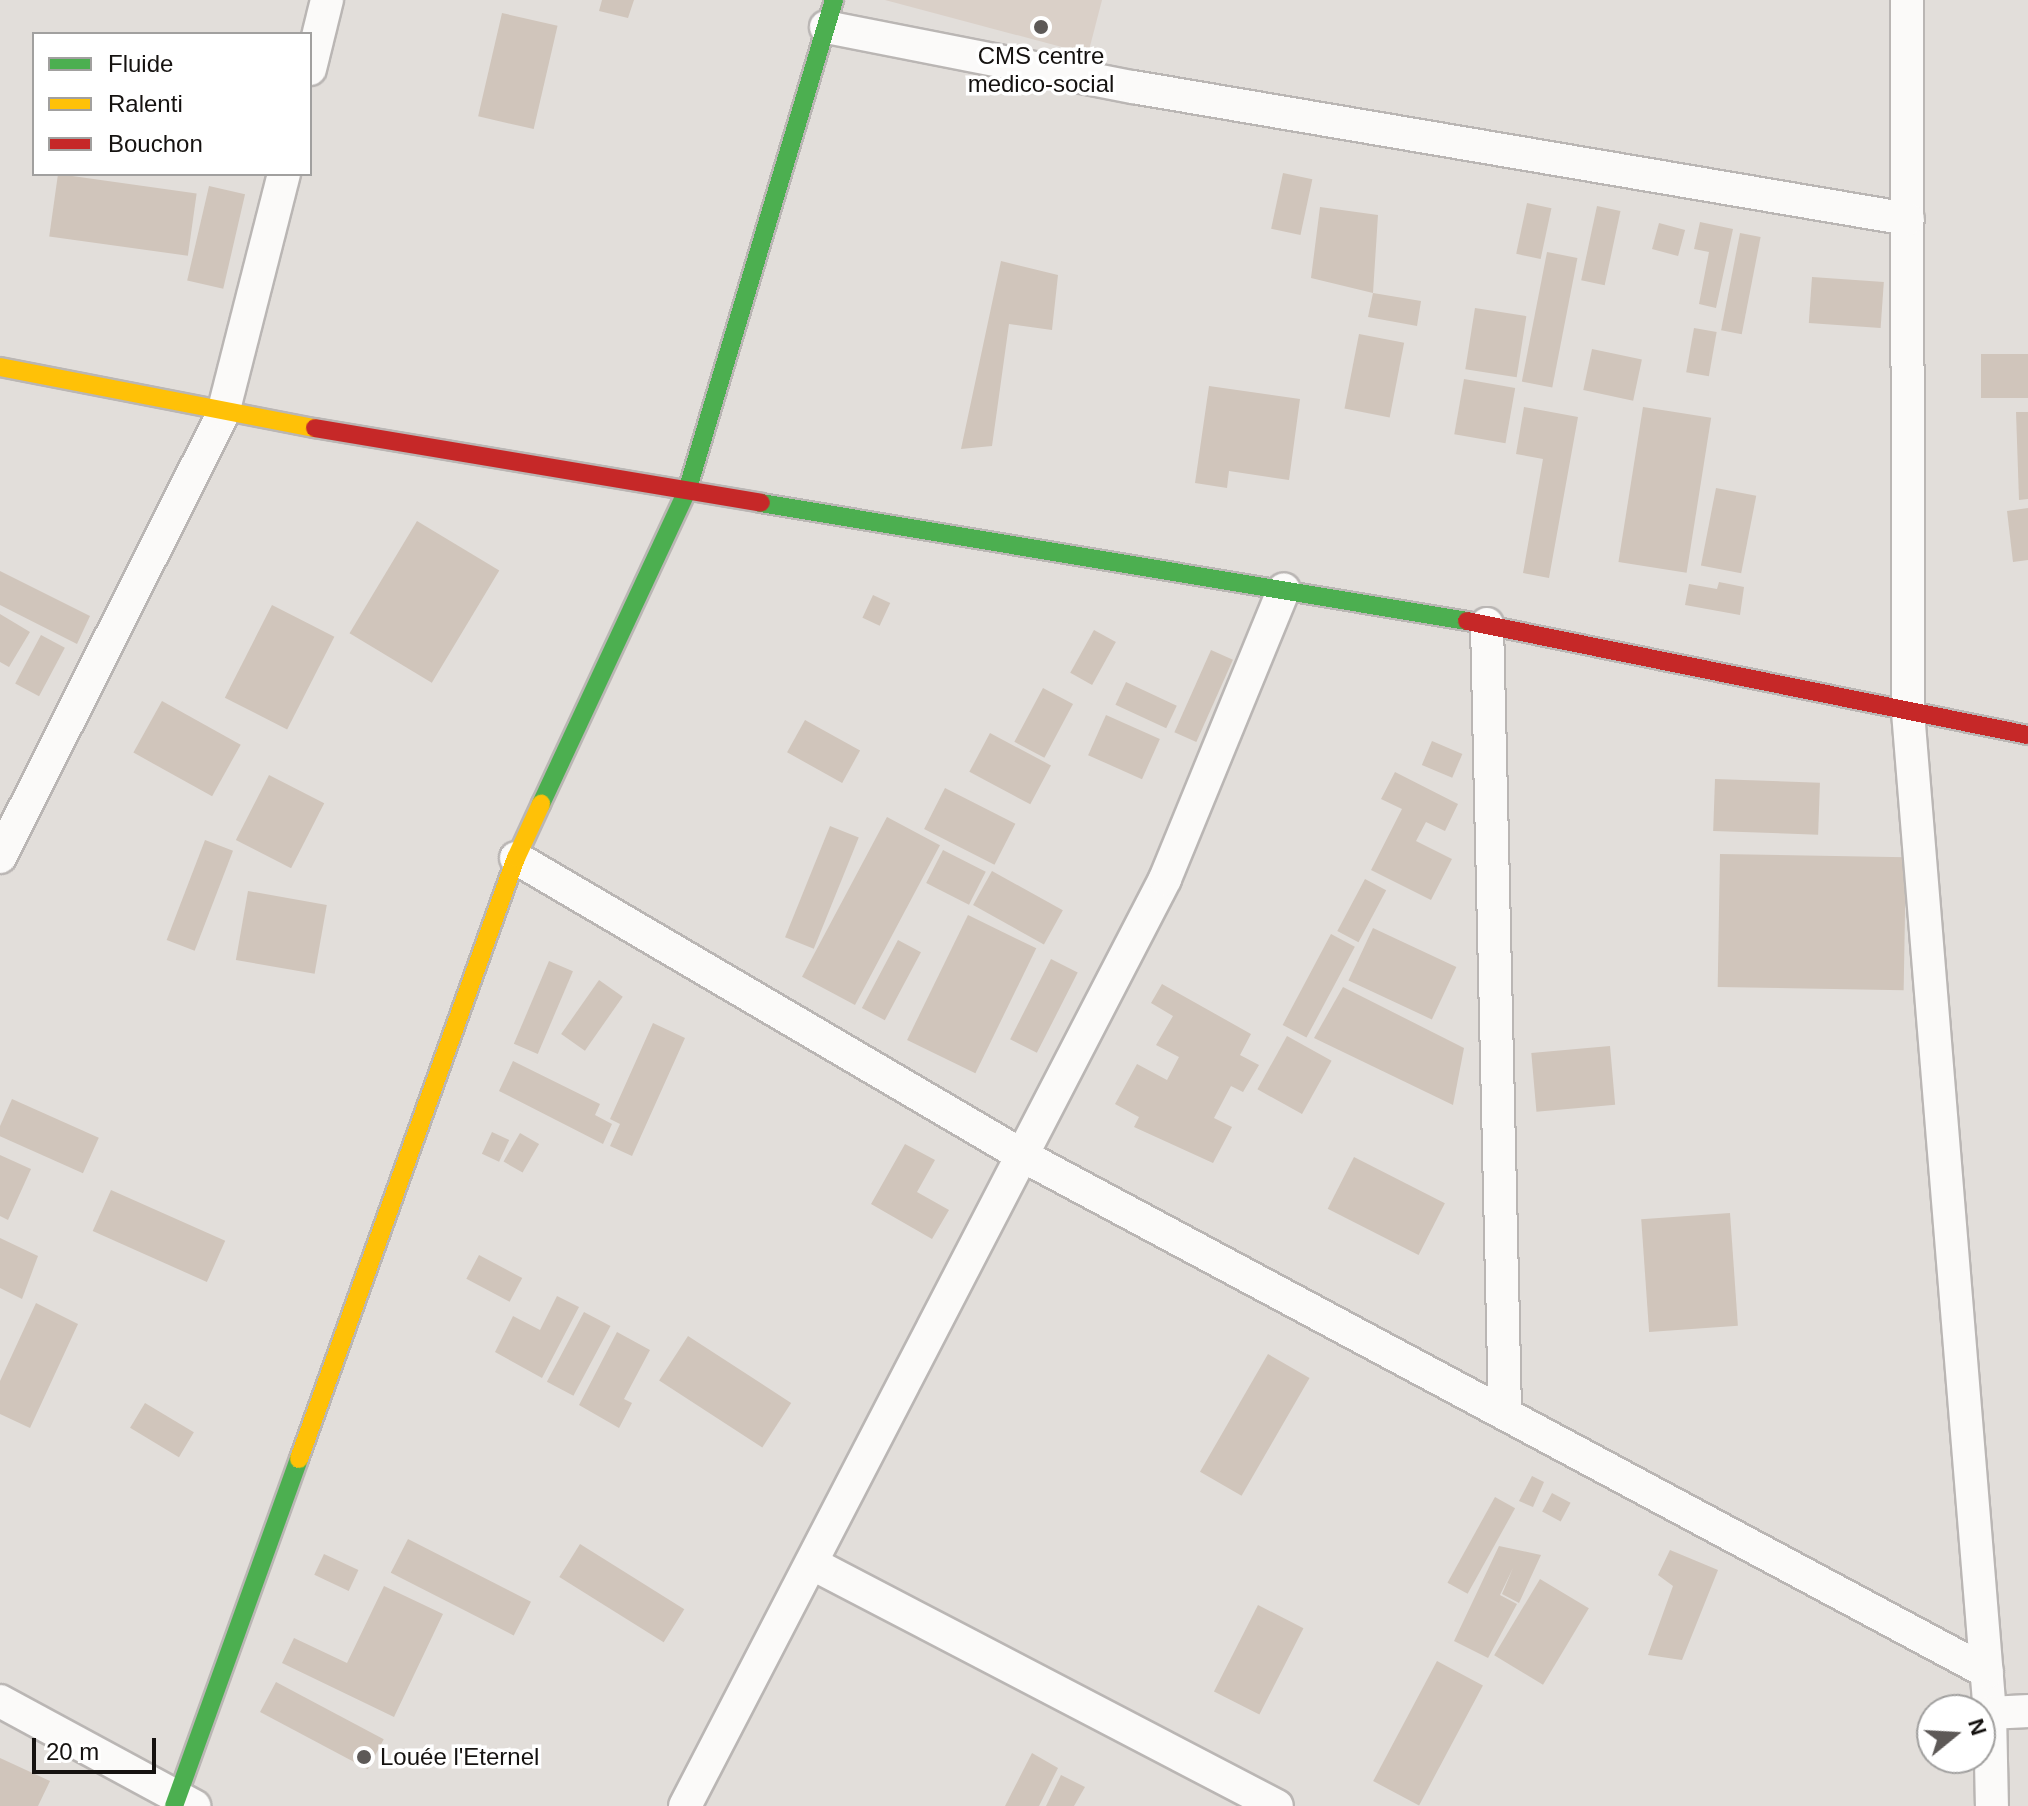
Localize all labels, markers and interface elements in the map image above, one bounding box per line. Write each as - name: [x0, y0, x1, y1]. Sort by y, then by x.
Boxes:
- marker: CMS centre medico-social: [1030, 16, 1052, 38]
- legend: [32, 32, 312, 176]
- place label: CMS centre medico-social: [968, 42, 1114, 98]
- text: Fluide: [108, 50, 173, 77]
- text: Ralenti: [108, 90, 183, 117]
- text: Bouchon: [108, 130, 203, 157]
- north arrow: [1916, 1694, 1996, 1774]
- text: N: [1963, 1716, 1992, 1738]
- scale bar: [36, 1722, 160, 1772]
- text: 20 m: [46, 1738, 99, 1765]
- place label: Louée l'Eternel: [380, 1743, 539, 1771]
- marker: Louée l'Eternel: [355, 1748, 373, 1766]

